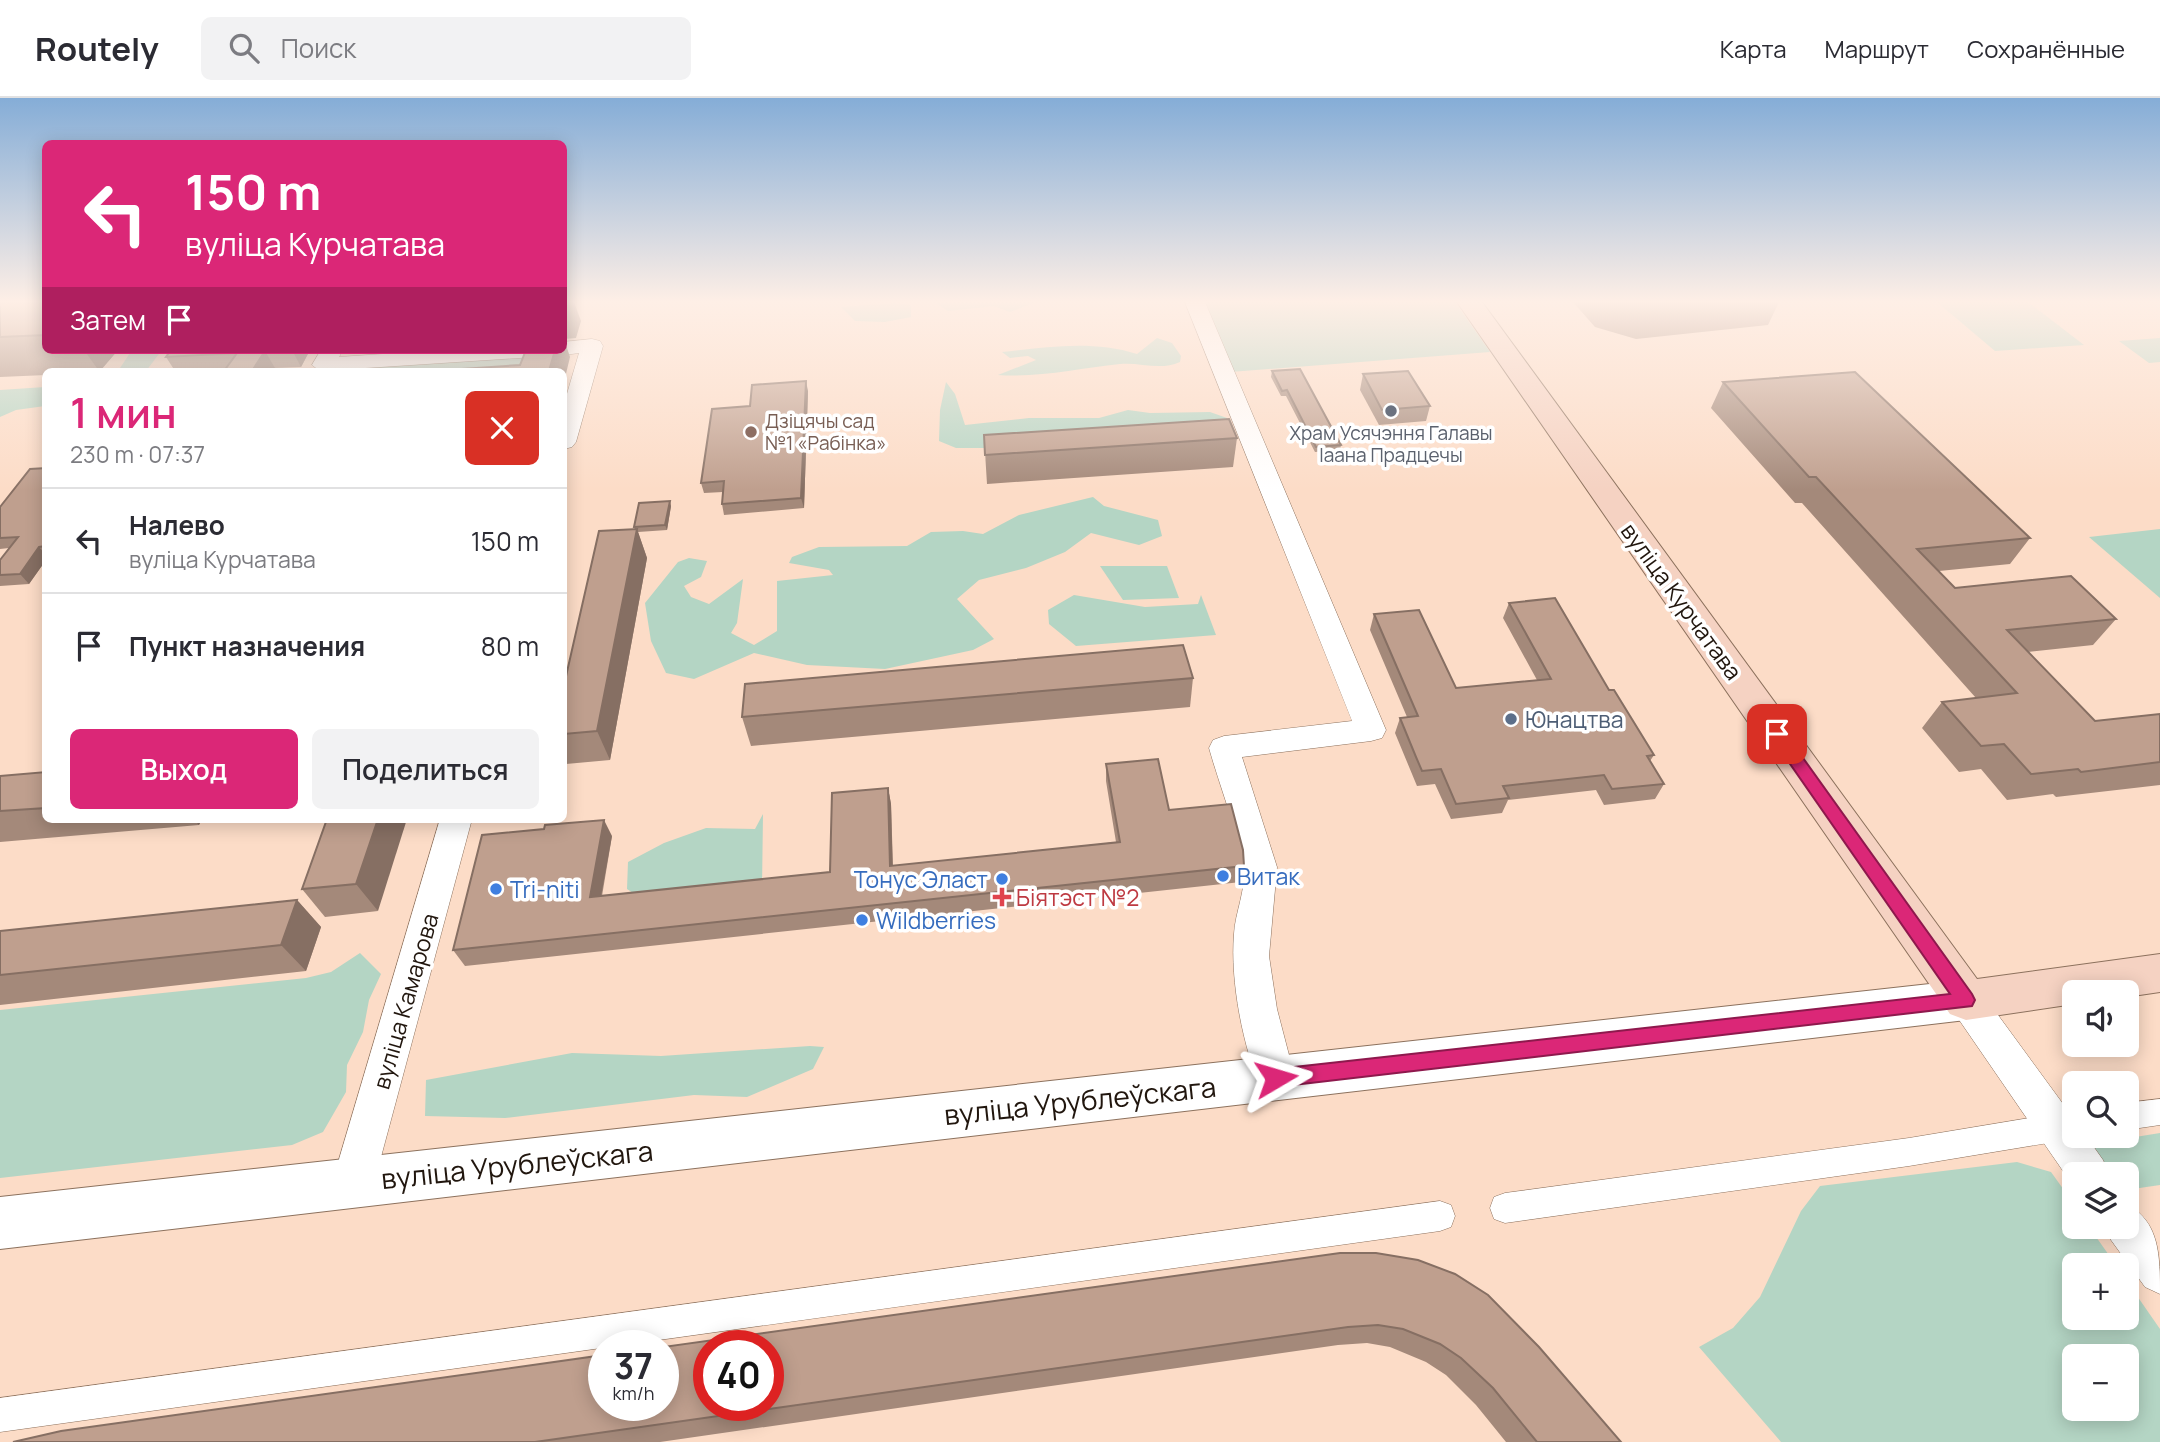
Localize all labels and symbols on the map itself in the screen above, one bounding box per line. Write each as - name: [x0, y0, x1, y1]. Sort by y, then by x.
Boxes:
- marker: Храм Усячэння Галавы Іаана Прадцечы: [1383, 403, 1399, 419]
- place label: Дзіцячы сад №1 «Рабінка»: [765, 408, 886, 456]
- place label: Храм Усячэння Галавы Іаана Прадцечы: [1290, 420, 1492, 468]
- marker: Дзіцячы сад №1 «Рабінка»: [743, 424, 759, 440]
- street label: вуліца Курчатава: [1614, 516, 1750, 686]
- place label: Юнацтва: [1525, 703, 1623, 735]
- pin: [1747, 704, 1807, 764]
- marker: Юнацтва: [1503, 711, 1519, 727]
- place label: Витак: [1237, 860, 1300, 892]
- place label: Тонус Эласт: [854, 863, 988, 895]
- marker: Витак: [1215, 868, 1231, 884]
- marker: Тонус Эласт: [994, 871, 1010, 887]
- place label: Tri-niti: [510, 873, 580, 905]
- marker: Tri-niti: [488, 881, 504, 897]
- place label: Біятэст №2: [1016, 881, 1139, 913]
- marker: Біятэст №2: [994, 889, 1010, 905]
- place label: Wildberries: [876, 904, 996, 936]
- street label: вуліца Камарова: [365, 909, 445, 1093]
- marker: Wildberries: [854, 912, 870, 928]
- position arrow: [1239, 1041, 1313, 1115]
- street label: вуліца Урублеўскага: [942, 1067, 1218, 1133]
- street label: вуліца Урублеўскага: [379, 1131, 655, 1197]
- speed limit sign: 40: [693, 1330, 784, 1421]

